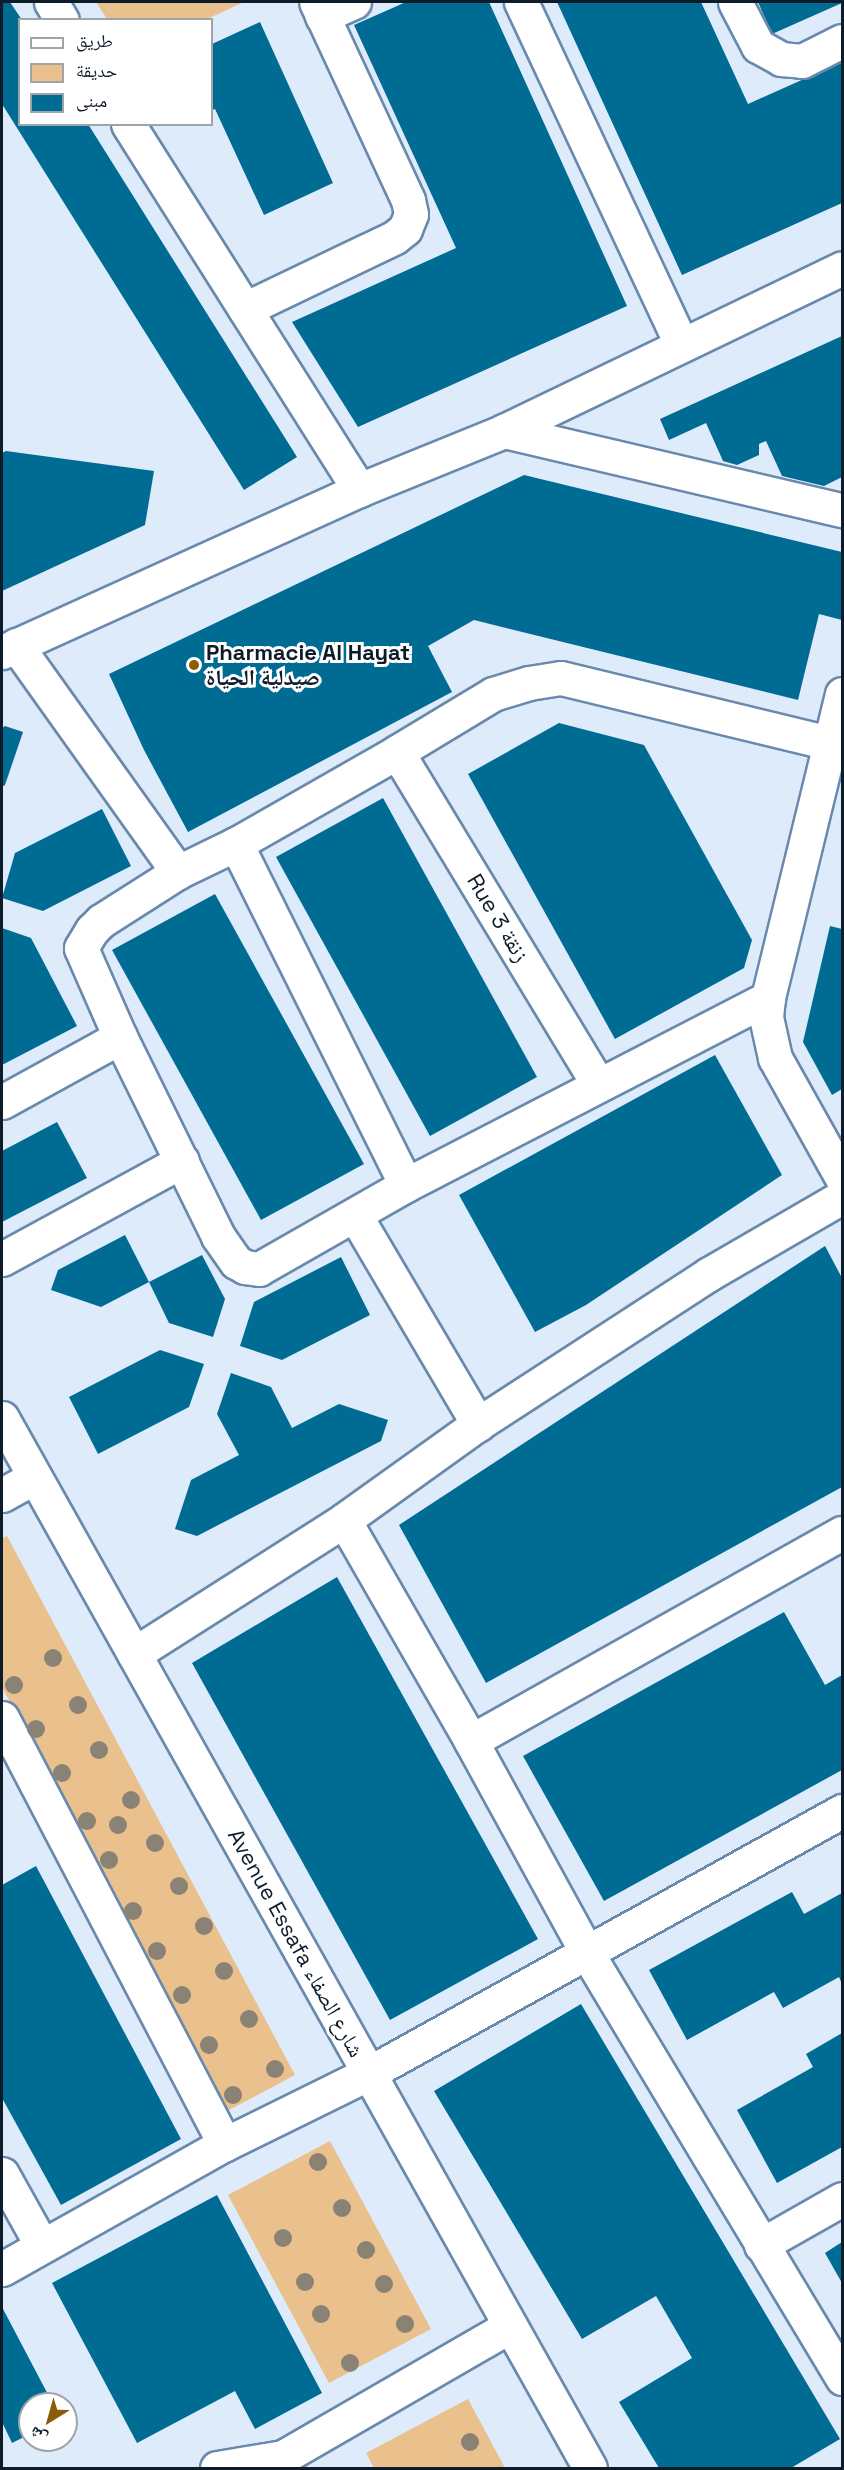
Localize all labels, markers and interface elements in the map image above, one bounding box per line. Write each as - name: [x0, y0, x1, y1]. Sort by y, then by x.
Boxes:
- legend: [18, 18, 213, 126]
- text: طريق: [76, 29, 113, 52]
- text: حديقة: [76, 59, 117, 82]
- text: مبنى: [76, 89, 107, 112]
- place label: Pharmacie Al Hayat صيدلية الحياة: [206, 639, 410, 690]
- marker: Pharmacie Al Hayat صيدلية الحياة: [187, 658, 201, 672]
- street label: Rue 3 زنقة: [461, 869, 535, 967]
- street label: Avenue Essafa شارع الصفاء: [222, 1824, 370, 2062]
- north arrow: [18, 2392, 78, 2452]
- text: ش: [25, 2422, 51, 2449]

